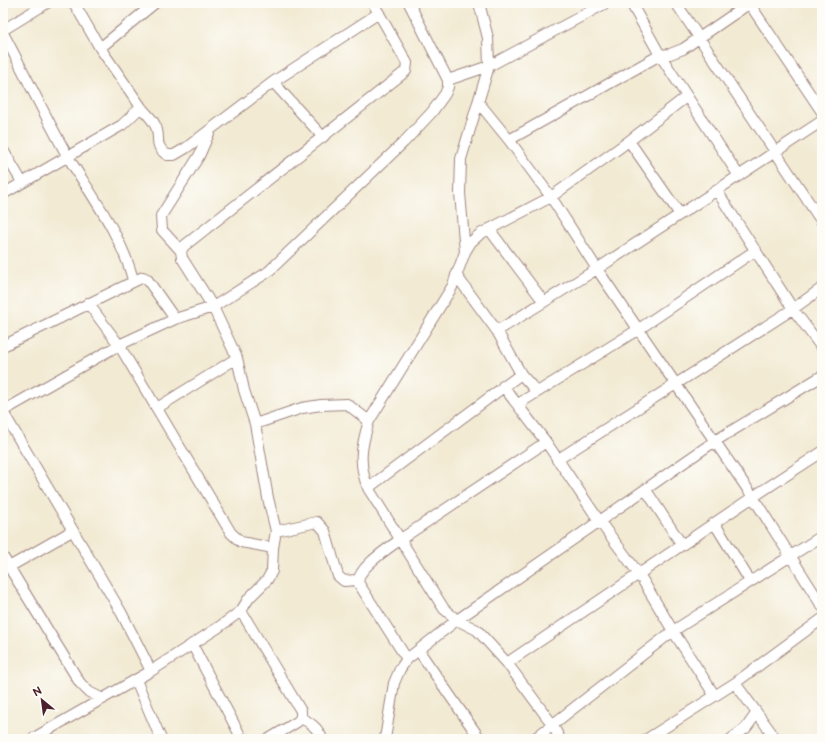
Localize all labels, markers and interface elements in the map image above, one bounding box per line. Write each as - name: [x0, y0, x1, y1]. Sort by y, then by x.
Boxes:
- north arrow: [22, 680, 62, 720]
- text: N: [31, 684, 44, 699]

